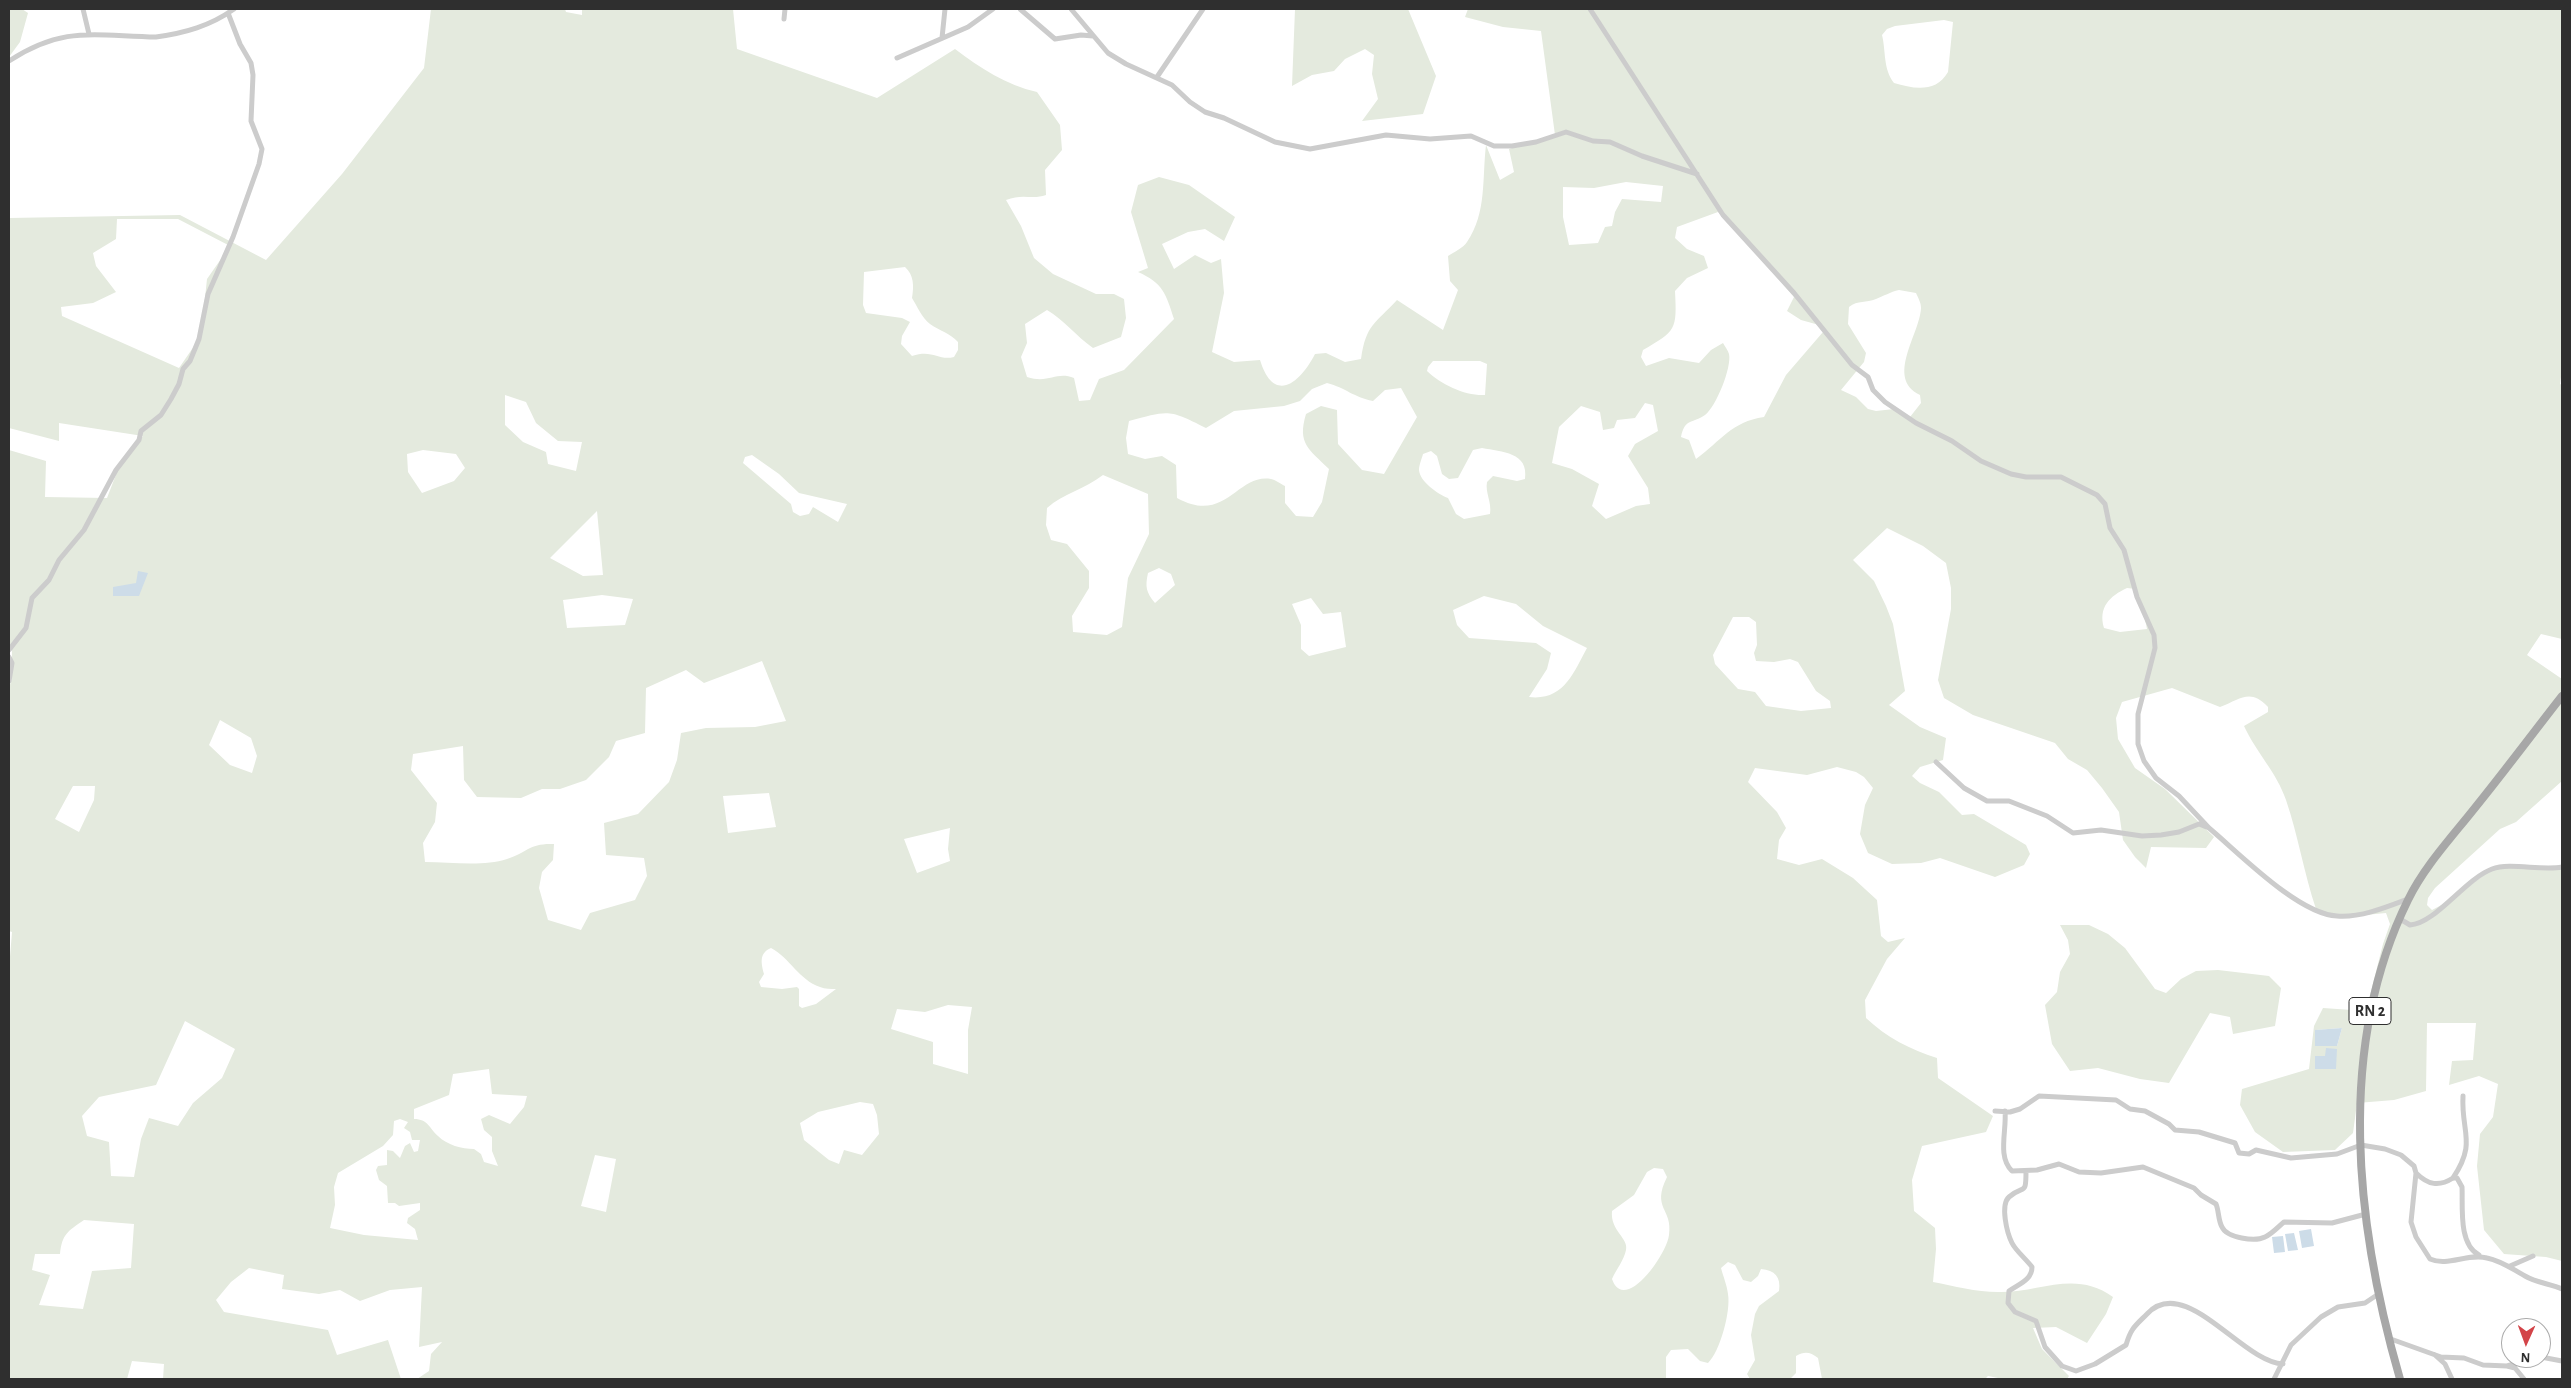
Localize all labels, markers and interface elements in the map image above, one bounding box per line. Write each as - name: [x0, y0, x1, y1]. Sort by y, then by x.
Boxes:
- road number: RN 2: [2349, 998, 2391, 1024]
- north arrow: [2501, 1318, 2551, 1368]
- text: N: [2520, 1350, 2531, 1364]

